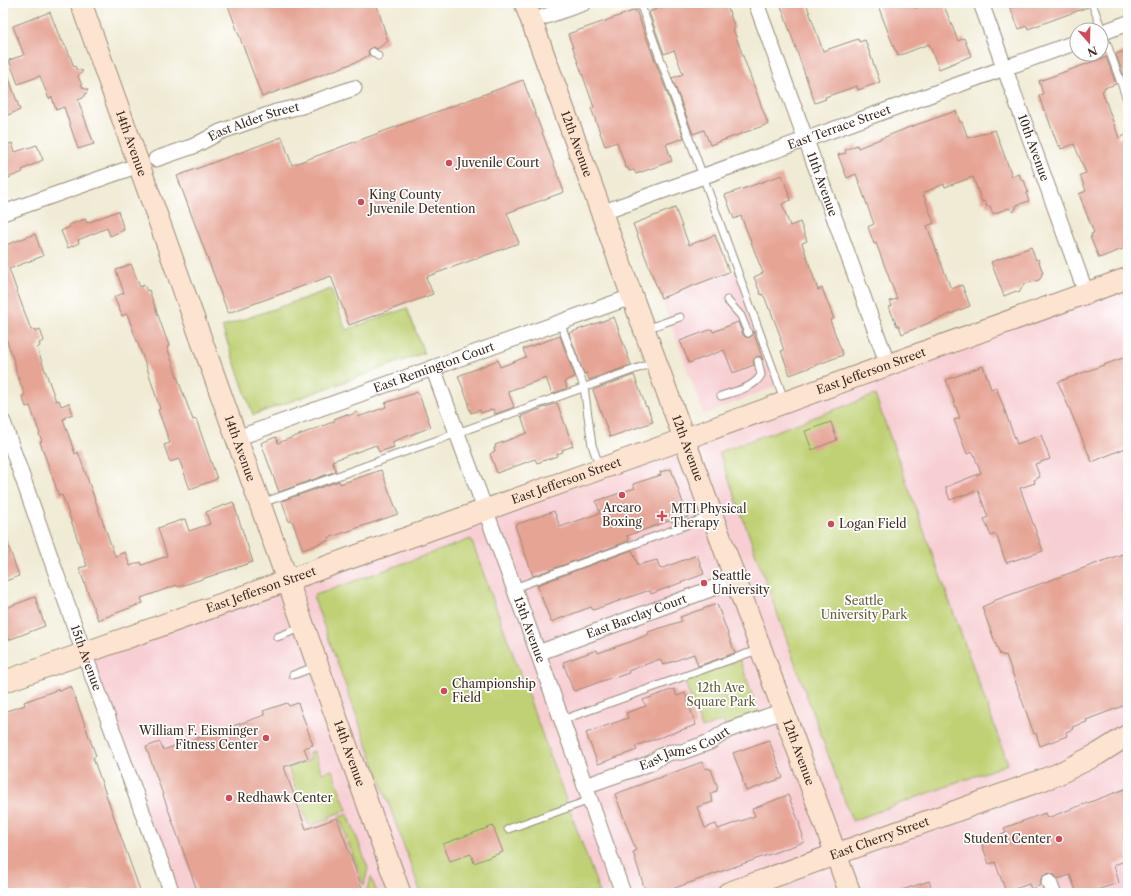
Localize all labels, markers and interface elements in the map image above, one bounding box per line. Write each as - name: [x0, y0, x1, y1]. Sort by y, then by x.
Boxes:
- north arrow: [1069, 22, 1109, 62]
- text: N: [1085, 43, 1099, 60]
- street label: East Alder Street: [205, 99, 301, 144]
- street label: East Terrace Street: [785, 101, 893, 152]
- street label: 14th Avenue: [113, 108, 150, 179]
- street label: 12th Avenue: [558, 109, 596, 179]
- street label: 10th Avenue: [1015, 112, 1053, 183]
- street label: 11th Avenue: [804, 150, 841, 219]
- place label: Juvenile Court: [455, 155, 540, 170]
- marker: Juvenile Court: [444, 158, 454, 168]
- place label: King County Juvenile Detention: [367, 187, 476, 216]
- marker: King County Juvenile Detention: [356, 197, 366, 207]
- street label: East Remington Court: [371, 338, 497, 396]
- street label: East Jefferson Street: [814, 344, 928, 397]
- street label: 14th Avenue: [222, 413, 259, 484]
- street label: 12th Avenue: [669, 413, 707, 483]
- street label: East Jefferson Street: [509, 454, 624, 507]
- marker: Arcaro Boxing: [617, 490, 627, 500]
- place label: Arcaro Boxing: [602, 500, 643, 529]
- place label: MTI Physical Therapy: [671, 501, 747, 530]
- marker: MTI Physical Therapy: [656, 510, 668, 522]
- place label: Logan Field: [839, 516, 907, 531]
- marker: Logan Field: [826, 519, 836, 529]
- street label: East Jefferson Street: [204, 563, 318, 616]
- place label: Seattle University: [712, 568, 770, 597]
- marker: Seattle University: [699, 578, 709, 588]
- street label: East Barclay Court: [584, 590, 689, 641]
- park label: Seattle University Park: [821, 593, 908, 622]
- street label: 13th Avenue: [511, 595, 549, 665]
- street label: 15th Avenue: [68, 623, 105, 693]
- place label: Championship Field: [452, 676, 536, 705]
- park label: 12th Ave Square Park: [686, 680, 757, 709]
- marker: Championship Field: [439, 686, 449, 696]
- street label: 12th Avenue: [780, 717, 818, 788]
- street label: 14th Avenue: [331, 718, 369, 789]
- place label: William F. Eisminger Fitness Center: [138, 723, 258, 752]
- street label: East James Court: [637, 723, 733, 773]
- marker: William F. Eisminger Fitness Center: [261, 733, 271, 743]
- place label: Redhawk Center: [237, 790, 333, 805]
- marker: Redhawk Center: [224, 793, 234, 803]
- street label: East Cherry Street: [828, 813, 932, 863]
- place label: Student Center: [964, 831, 1051, 846]
- marker: Student Center: [1054, 834, 1064, 844]

